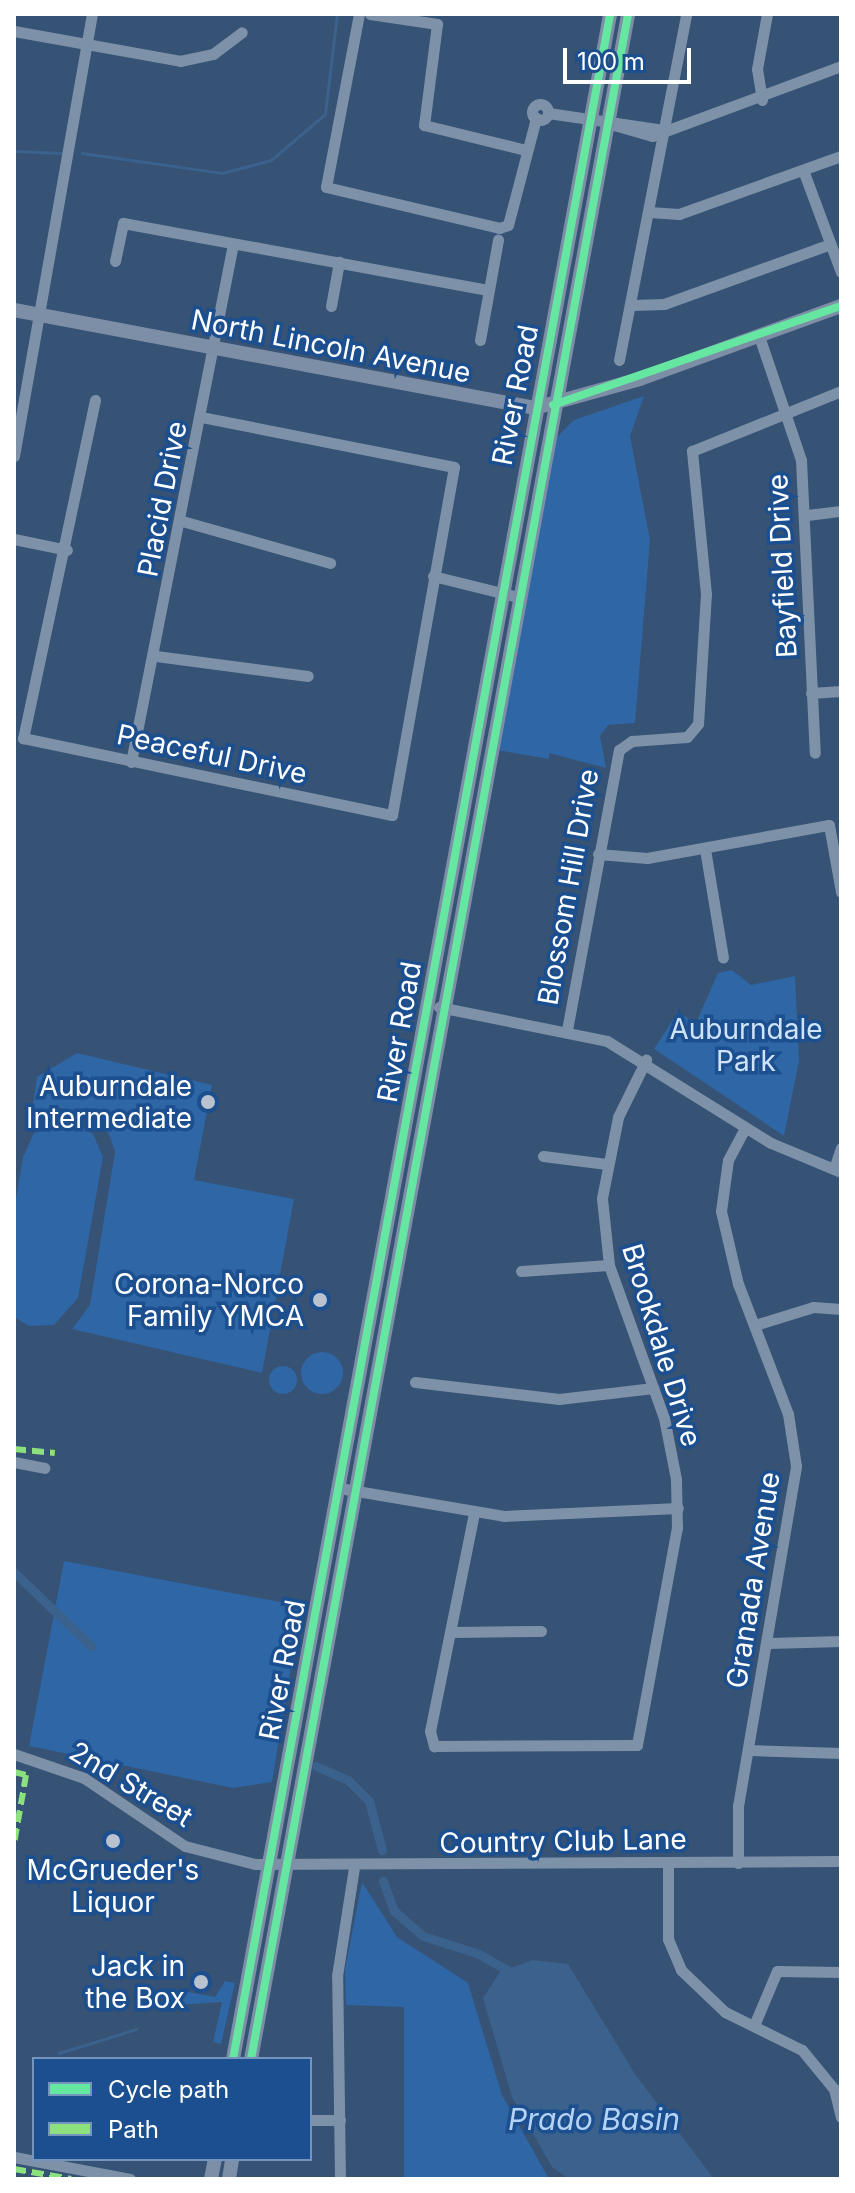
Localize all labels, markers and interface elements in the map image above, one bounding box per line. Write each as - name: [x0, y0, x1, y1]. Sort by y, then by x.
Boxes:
- scale bar: [567, 32, 695, 82]
- text: 100 m: [577, 47, 645, 76]
- street label: North Lincoln Avenue: [188, 302, 474, 390]
- street label: River Road: [485, 322, 545, 468]
- street label: Placid Drive: [130, 418, 194, 580]
- street label: Bayfield Drive: [760, 473, 804, 659]
- street label: Peaceful Drive: [114, 717, 310, 791]
- street label: Blossom Hill Drive: [531, 766, 605, 1008]
- street label: River Road: [370, 959, 428, 1105]
- park label: Auburndale Park: [669, 1012, 823, 1078]
- place label: Auburndale Intermediate: [26, 1069, 192, 1135]
- marker: Auburndale Intermediate: [199, 1093, 217, 1111]
- street label: Brookdale Drive: [615, 1240, 709, 1450]
- place label: Corona-Norco Family YMCA: [114, 1267, 304, 1333]
- marker: Corona-Norco Family YMCA: [311, 1291, 329, 1309]
- street label: Granada Avenue: [719, 1469, 787, 1691]
- street label: River Road: [252, 1597, 312, 1743]
- street label: 2nd Street: [63, 1734, 199, 1834]
- street label: Country Club Lane: [439, 1822, 687, 1860]
- marker: McGrueder's Liquor: [104, 1832, 122, 1850]
- place label: McGrueder's Liquor: [27, 1853, 199, 1919]
- place label: Jack in the Box: [85, 1949, 185, 2015]
- marker: Jack in the Box: [192, 1973, 210, 1991]
- legend: [32, 2057, 312, 2161]
- text: Cycle path: [108, 2075, 229, 2104]
- water label: Prado Basin: [508, 2101, 680, 2137]
- text: Path: [108, 2115, 159, 2144]

